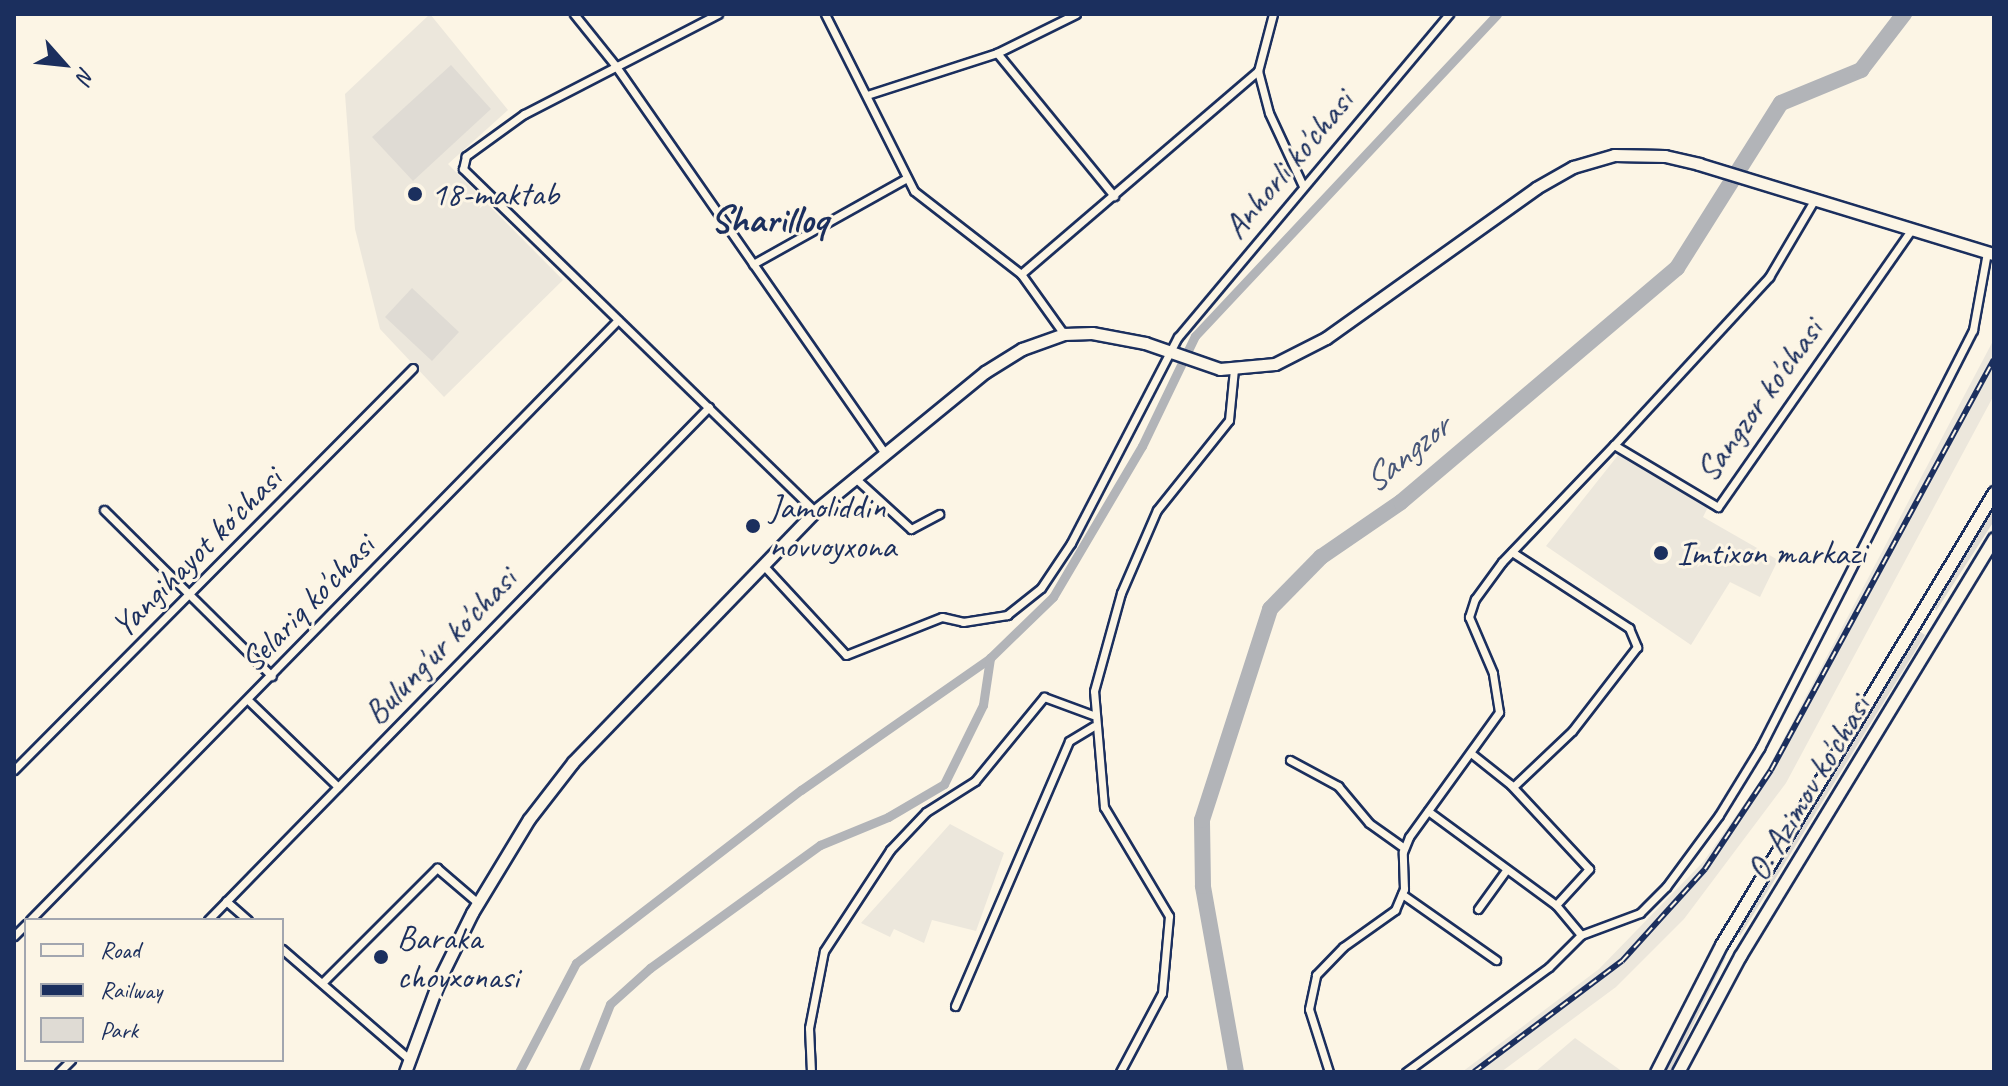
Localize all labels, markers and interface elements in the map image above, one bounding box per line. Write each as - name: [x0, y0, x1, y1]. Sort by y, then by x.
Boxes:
- north arrow: [24, 24, 104, 104]
- text: N: [70, 62, 101, 87]
- street label: Anhorli ko'chasi: [1214, 82, 1362, 246]
- place label: 18-maktab: [431, 174, 559, 214]
- marker: 18-maktab: [406, 185, 424, 203]
- district label: Sharilloq: [710, 197, 828, 243]
- street label: Sangzor ko'chasi: [1686, 311, 1832, 489]
- water label: Sangzor: [1354, 406, 1458, 502]
- street label: Yangihayot ko'chasi: [102, 458, 290, 646]
- place label: Jamoliddin novvoyxona: [769, 486, 896, 566]
- marker: Jamoliddin novvoyxona: [744, 517, 762, 535]
- street label: Selariq ko'chasi: [231, 526, 383, 680]
- place label: Imtixon markazi: [1677, 533, 1864, 573]
- marker: Imtixon markazi: [1652, 544, 1670, 562]
- street label: Bulung'ur ko'chasi: [355, 559, 525, 733]
- street label: O. Azimov ko'chasi: [1737, 688, 1879, 888]
- place label: Baraka choyxonasi: [397, 917, 519, 996]
- legend: [24, 918, 284, 1062]
- text: Road: [100, 935, 140, 965]
- marker: Baraka choyxonasi: [372, 948, 390, 966]
- text: Railway: [100, 975, 162, 1005]
- text: Park: [100, 1015, 138, 1045]

